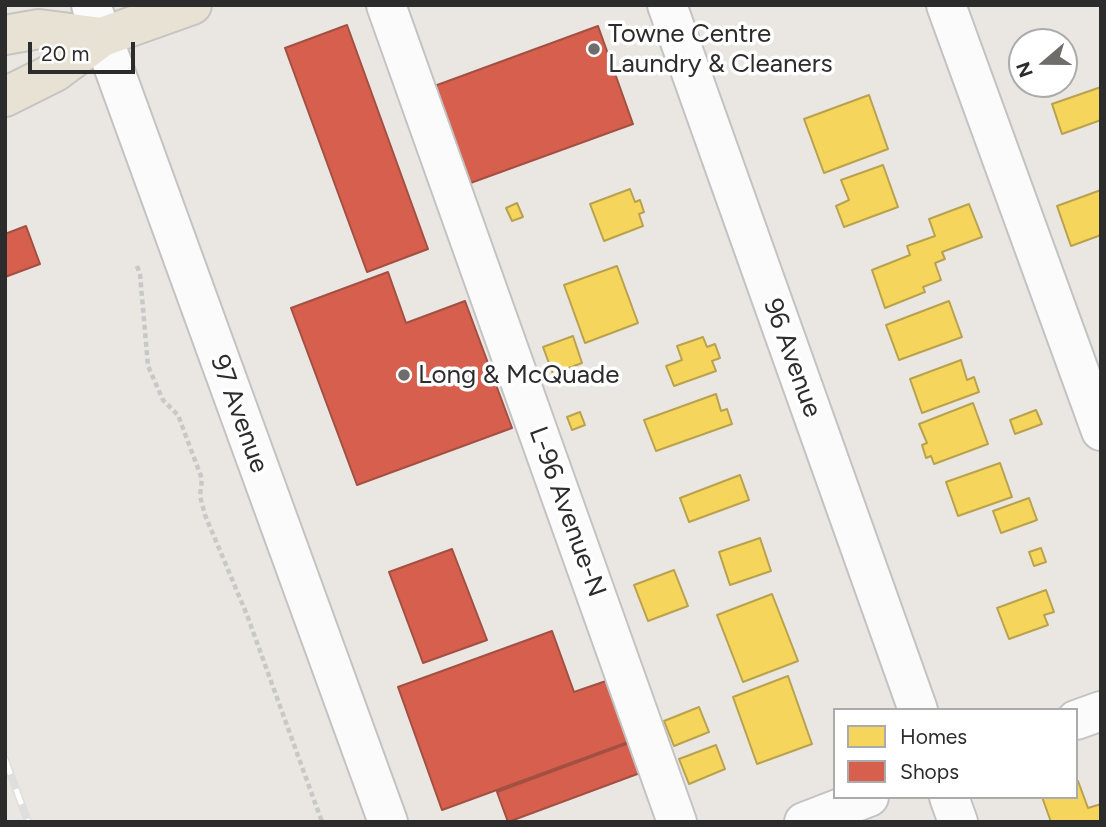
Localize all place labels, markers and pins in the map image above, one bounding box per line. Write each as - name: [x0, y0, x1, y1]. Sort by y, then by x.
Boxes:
- place label: Towne Centre Laundry & Cleaners: [608, 18, 833, 80]
- marker: Towne Centre Laundry & Cleaners: [586, 41, 602, 57]
- place label: Long & McQuade: [418, 359, 619, 391]
- marker: Long & McQuade: [396, 367, 412, 383]

